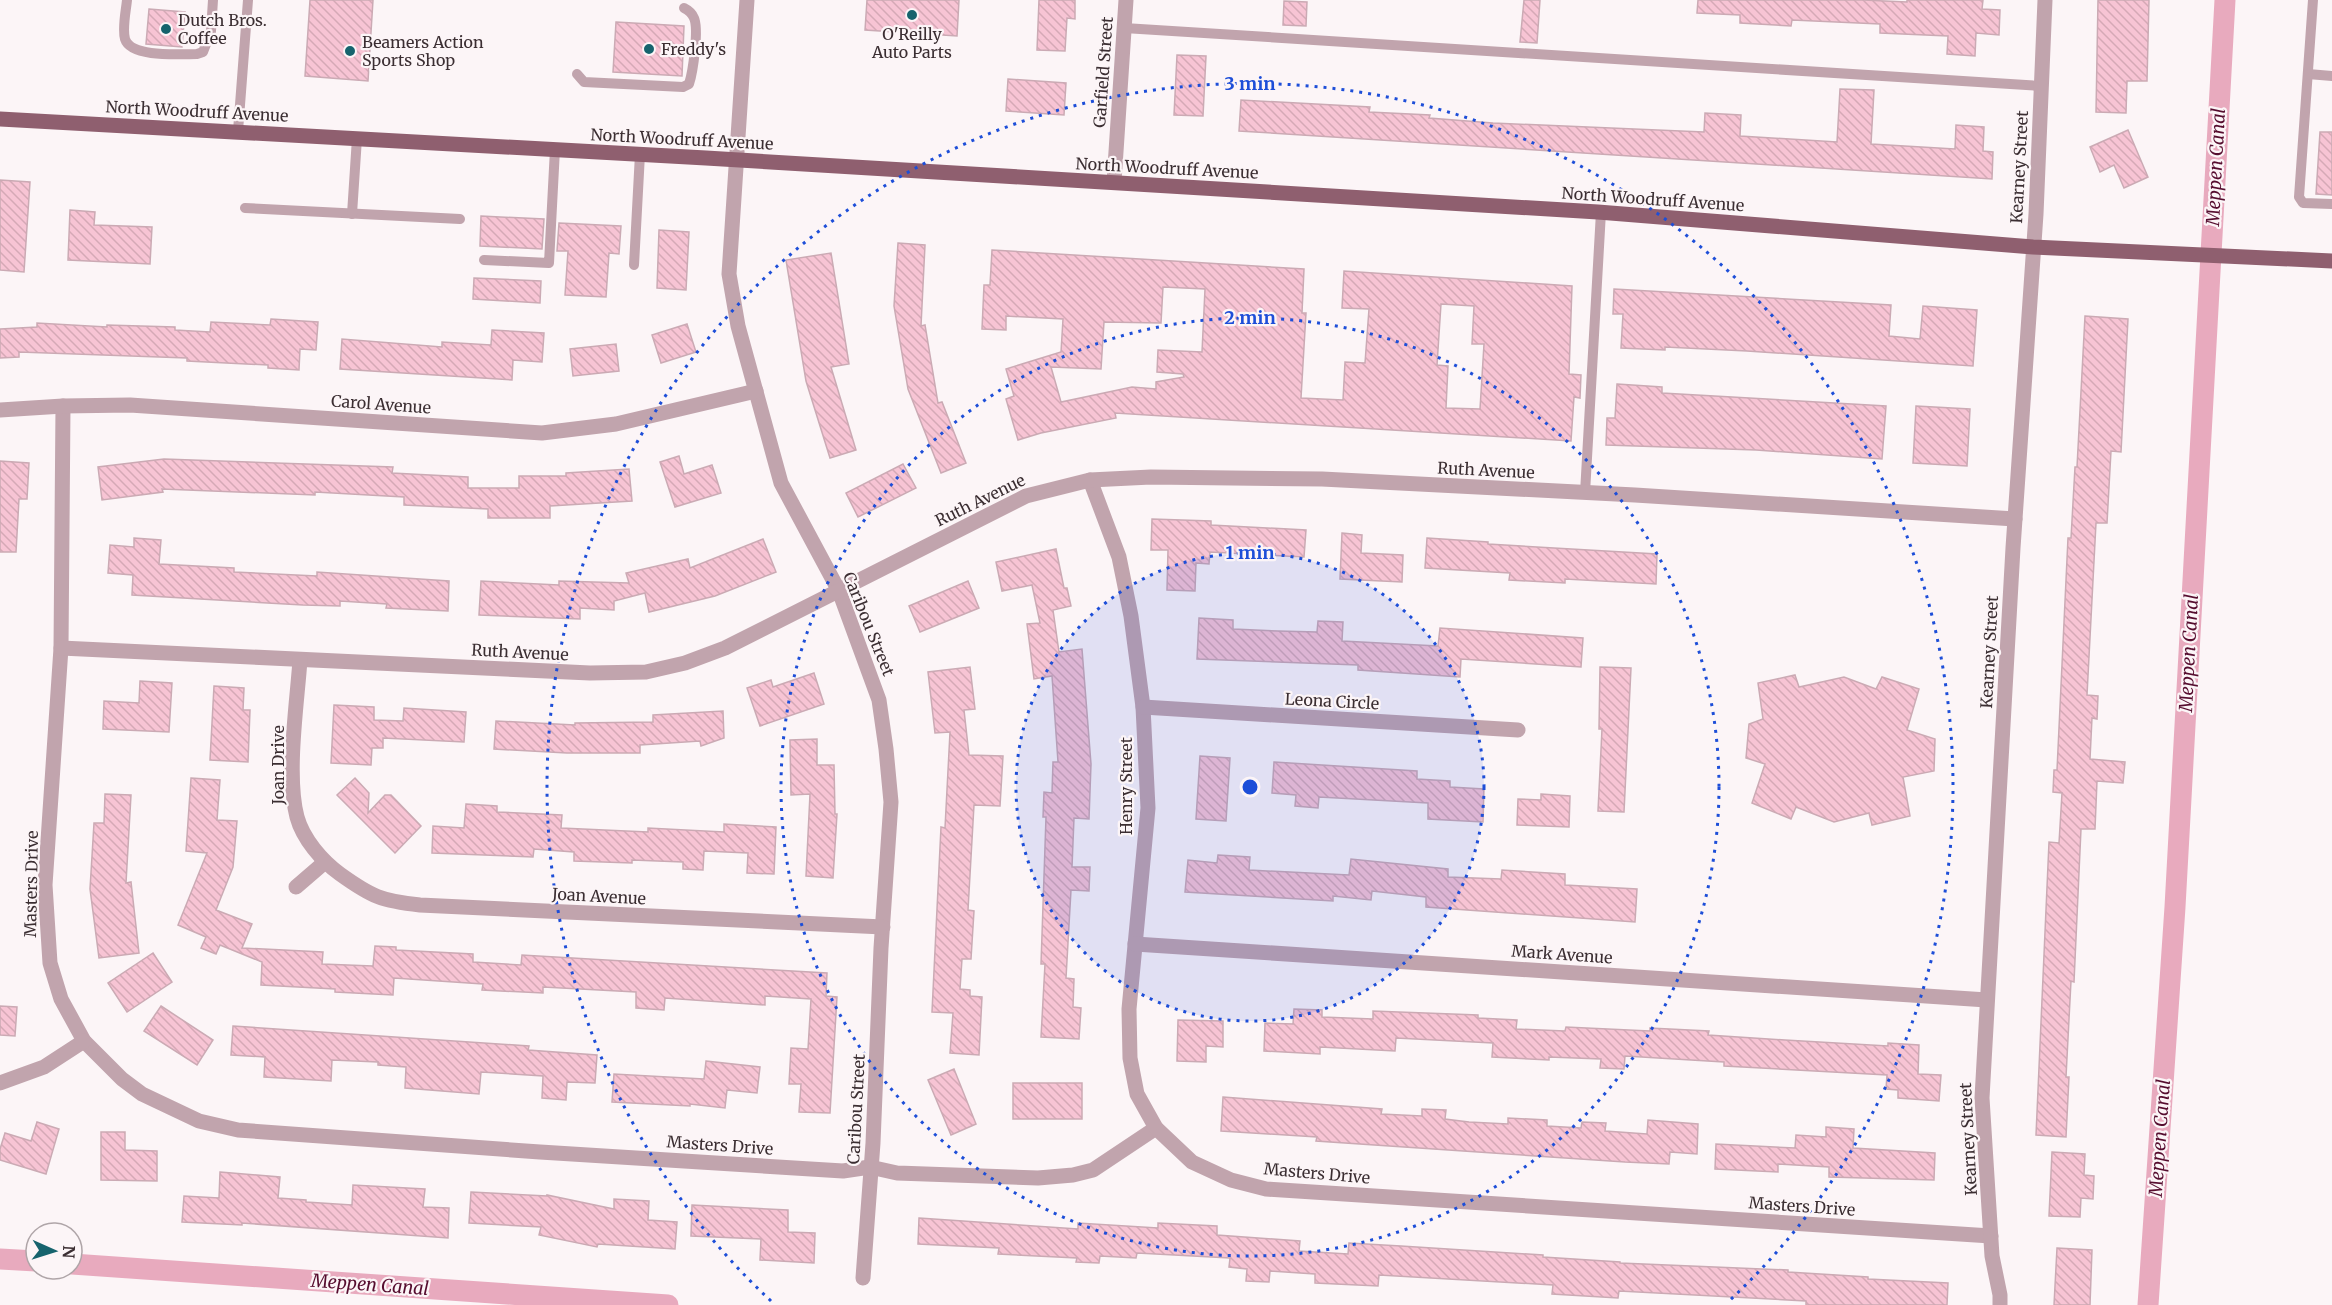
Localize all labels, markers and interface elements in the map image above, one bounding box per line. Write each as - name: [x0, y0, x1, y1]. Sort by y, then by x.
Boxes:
- marker: O'Reilly Auto Parts: [905, 8, 919, 22]
- place label: Dutch Bros. Coffee: [178, 10, 267, 48]
- street label: Garfield Street: [1089, 15, 1117, 128]
- marker: Dutch Bros. Coffee: [159, 22, 173, 36]
- place label: O'Reilly Auto Parts: [871, 24, 952, 62]
- place label: Beamers Action Sports Shop: [362, 32, 484, 70]
- place label: Freddy's: [661, 39, 726, 59]
- marker: Freddy's: [642, 42, 656, 56]
- marker: Beamers Action Sports Shop: [343, 44, 357, 58]
- text: 3 min: [1225, 72, 1275, 95]
- street label: North Woodruff Avenue: [105, 96, 289, 126]
- water label: Meppen Canal: [2201, 107, 2230, 227]
- street label: Kearney Street: [2006, 109, 2032, 224]
- street label: North Woodruff Avenue: [590, 124, 774, 154]
- street label: North Woodruff Avenue: [1075, 153, 1259, 183]
- street label: North Woodruff Avenue: [1561, 183, 1745, 215]
- text: 2 min: [1224, 306, 1276, 329]
- street label: Carol Avenue: [330, 391, 432, 417]
- street label: Ruth Avenue: [1437, 457, 1535, 483]
- street label: Ruth Avenue: [932, 470, 1028, 530]
- text: 1 min: [1225, 541, 1275, 564]
- street label: Caribou Street: [839, 569, 899, 680]
- water label: Meppen Canal: [2174, 593, 2203, 713]
- street label: Kearney Street: [1976, 594, 2002, 709]
- street label: Ruth Avenue: [471, 639, 569, 665]
- street label: Leona Circle: [1284, 689, 1380, 713]
- street label: Joan Drive: [268, 725, 288, 806]
- street label: Henry Street: [1116, 736, 1136, 835]
- centre of rings: [1240, 777, 1260, 797]
- street label: Masters Drive: [20, 830, 42, 938]
- street label: Joan Avenue: [550, 883, 647, 908]
- street label: Mark Avenue: [1511, 940, 1613, 968]
- street label: Caribou Street: [843, 1053, 869, 1165]
- water label: Meppen Canal: [2144, 1078, 2175, 1199]
- street label: Kearney Street: [1955, 1081, 1981, 1196]
- street label: Masters Drive: [666, 1131, 774, 1159]
- street label: Masters Drive: [1263, 1158, 1371, 1188]
- street label: Masters Drive: [1748, 1192, 1856, 1220]
- north arrow: [24, 1221, 84, 1281]
- text: N: [59, 1245, 79, 1259]
- water label: Meppen Canal: [309, 1269, 430, 1300]

